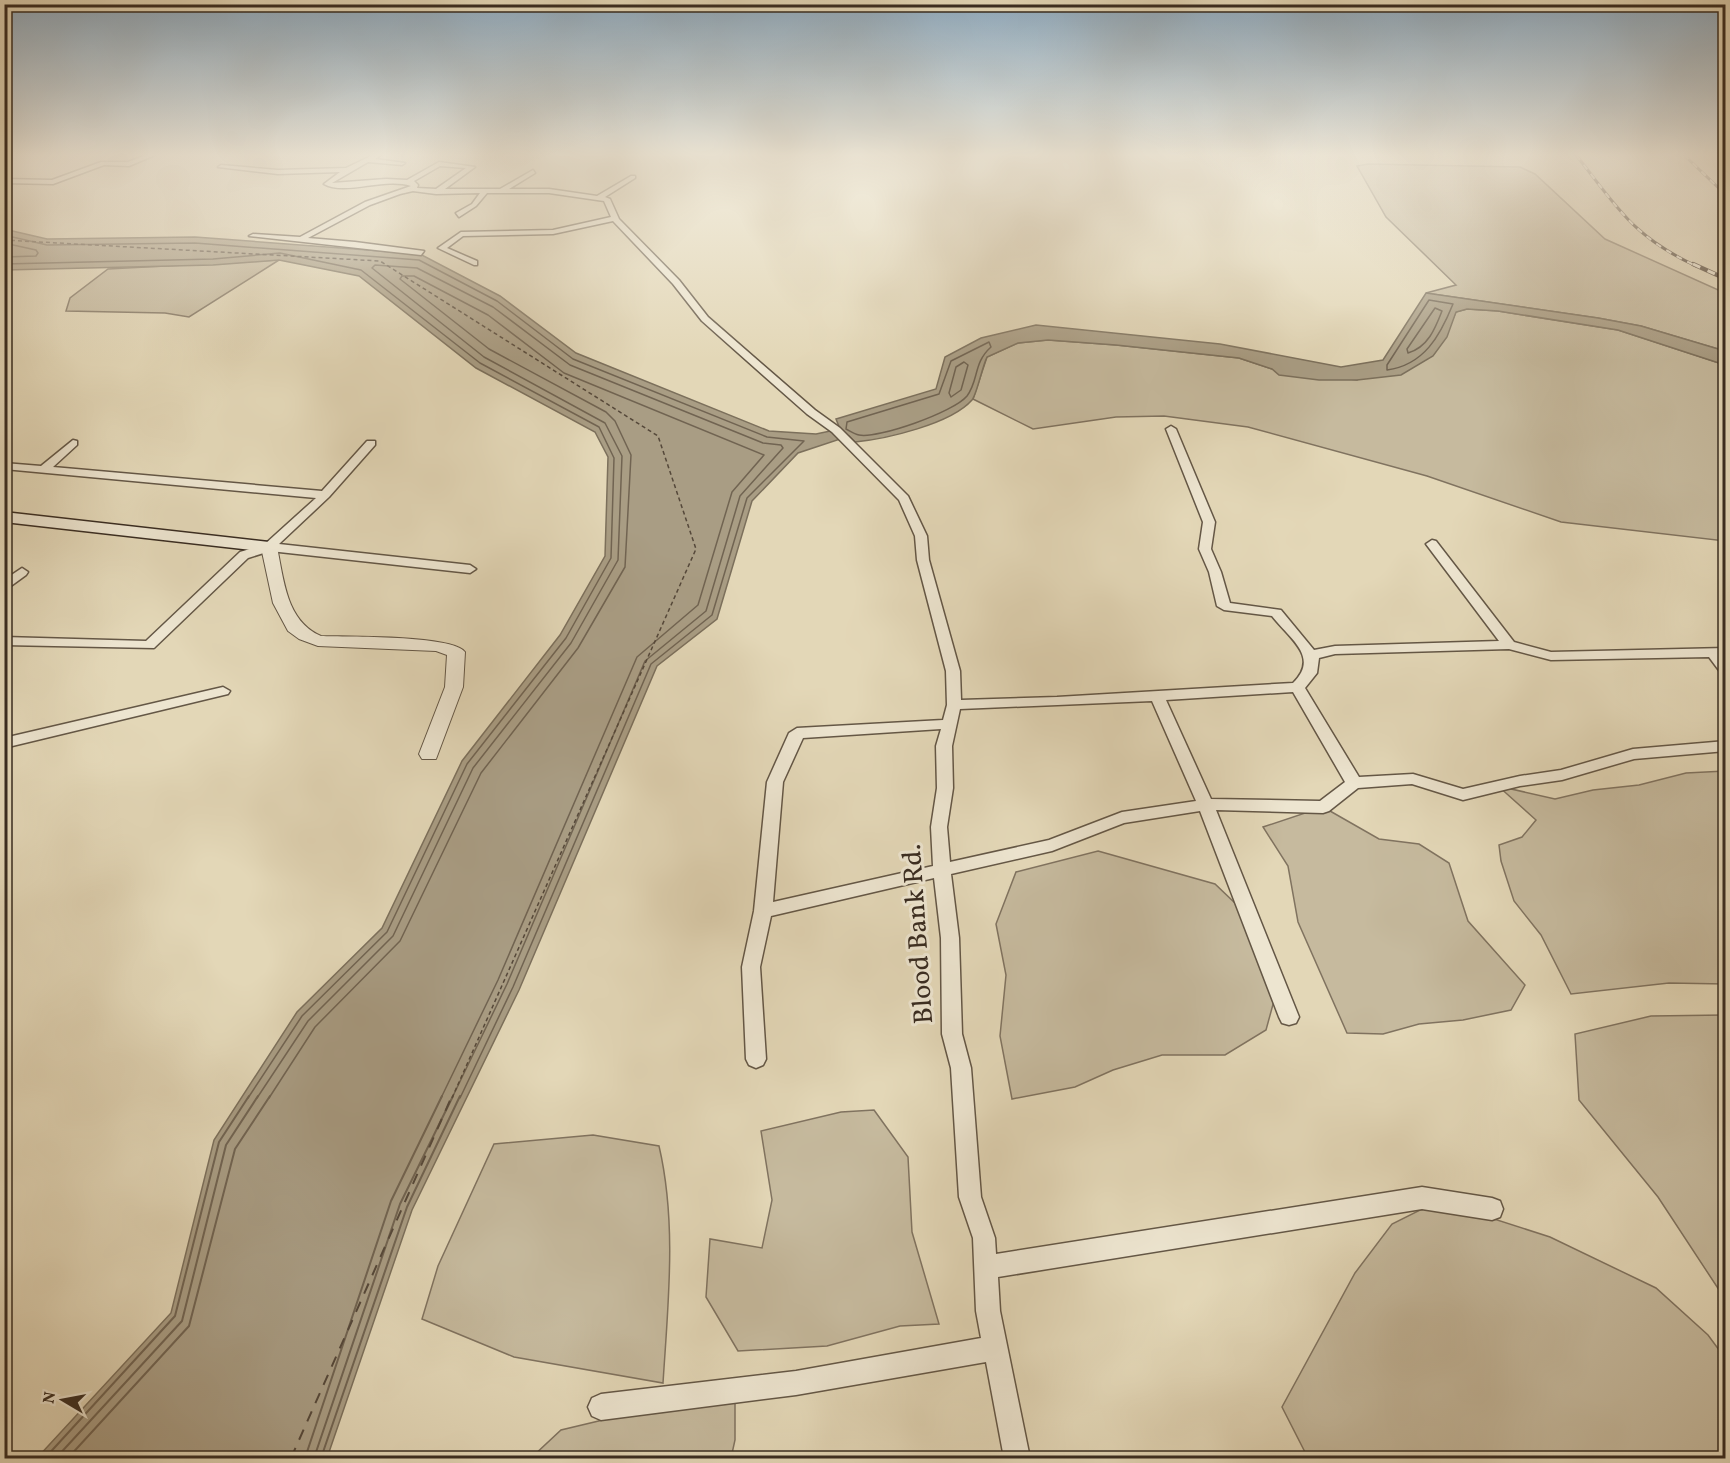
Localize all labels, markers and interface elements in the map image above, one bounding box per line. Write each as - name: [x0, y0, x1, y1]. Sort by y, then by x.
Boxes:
- street label: Blood Bank Rd.: [894, 843, 944, 1025]
- north arrow: [33, 1370, 93, 1430]
- text: N: [38, 1390, 62, 1405]

